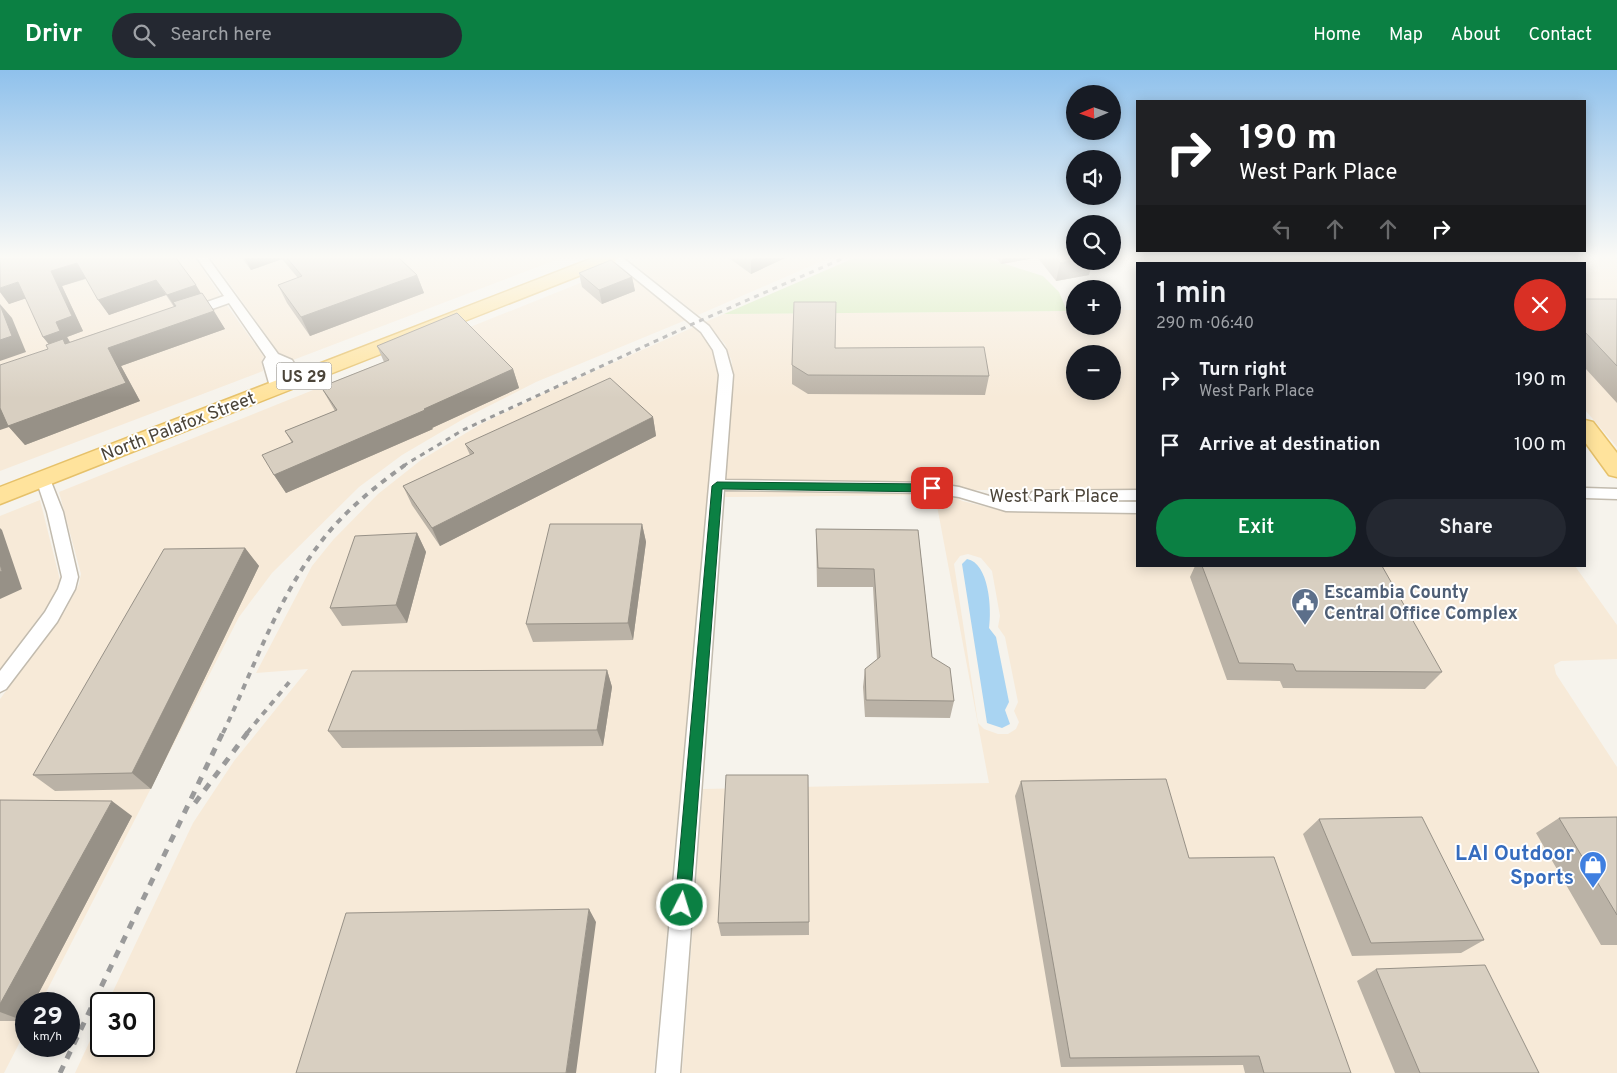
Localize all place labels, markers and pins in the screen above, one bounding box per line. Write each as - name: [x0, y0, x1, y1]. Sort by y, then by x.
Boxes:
- pin: [911, 467, 953, 509]
- place label: Escambia County Central Office Complex: [1324, 582, 1518, 626]
- public building icon: Escambia County Central Office Complex: [1290, 587, 1320, 626]
- place label: LAI Outdoor Sports: [1455, 841, 1574, 892]
- shop icon: LAI Outdoor Sports: [1578, 850, 1608, 889]

